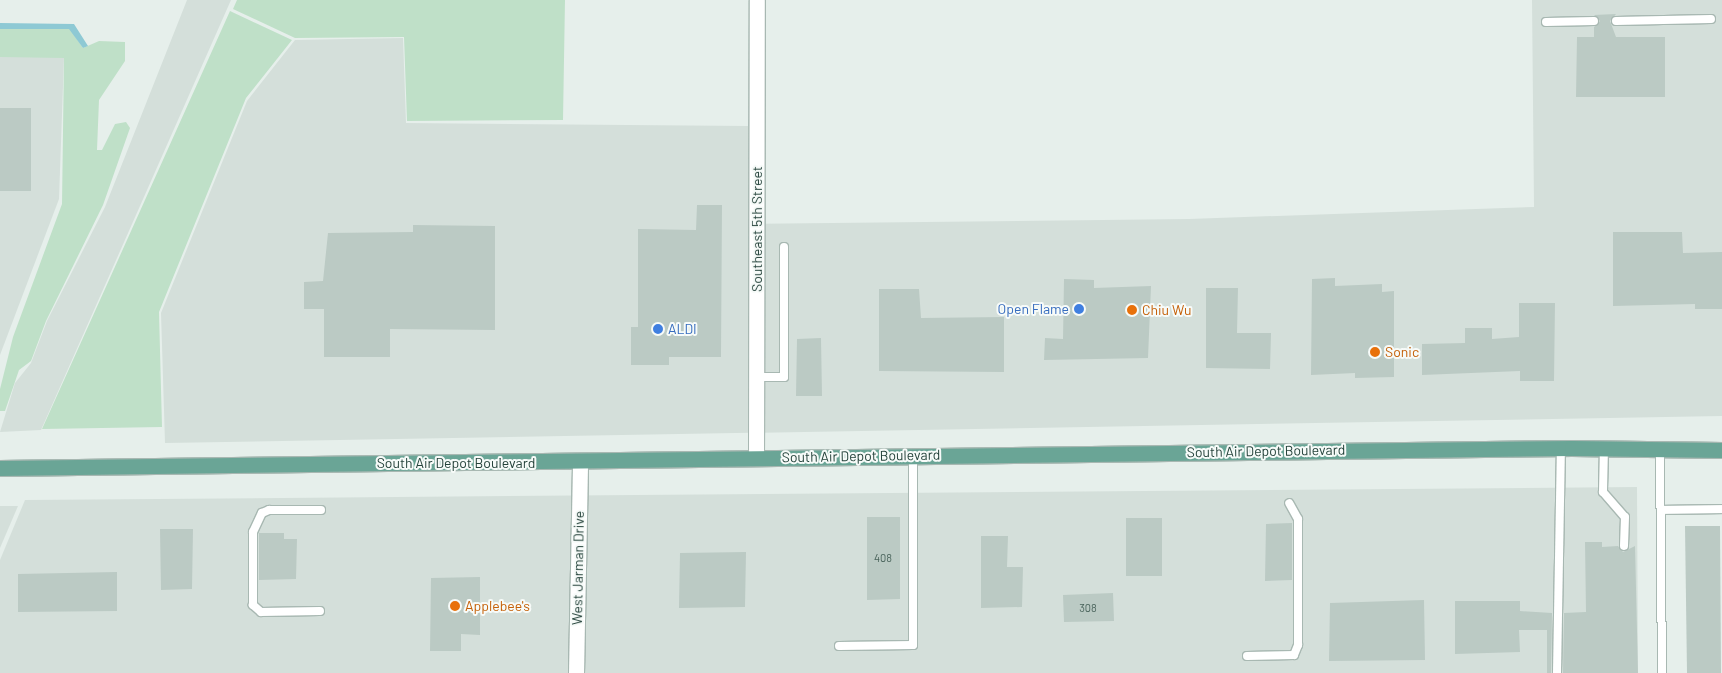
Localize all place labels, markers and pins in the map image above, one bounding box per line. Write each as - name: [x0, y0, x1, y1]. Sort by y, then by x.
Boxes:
- place label: Open Flame: [998, 301, 1069, 317]
- place label: Chiu Wu: [1142, 302, 1192, 318]
- marker: Open Flame: [1073, 303, 1085, 315]
- marker: Chiu Wu: [1126, 304, 1138, 316]
- place label: ALDI: [668, 321, 697, 337]
- marker: ALDI: [652, 323, 664, 335]
- place label: Sonic: [1385, 344, 1419, 360]
- marker: Sonic: [1369, 346, 1381, 358]
- place label: Applebee's: [465, 598, 530, 614]
- marker: Applebee's: [449, 600, 461, 612]

